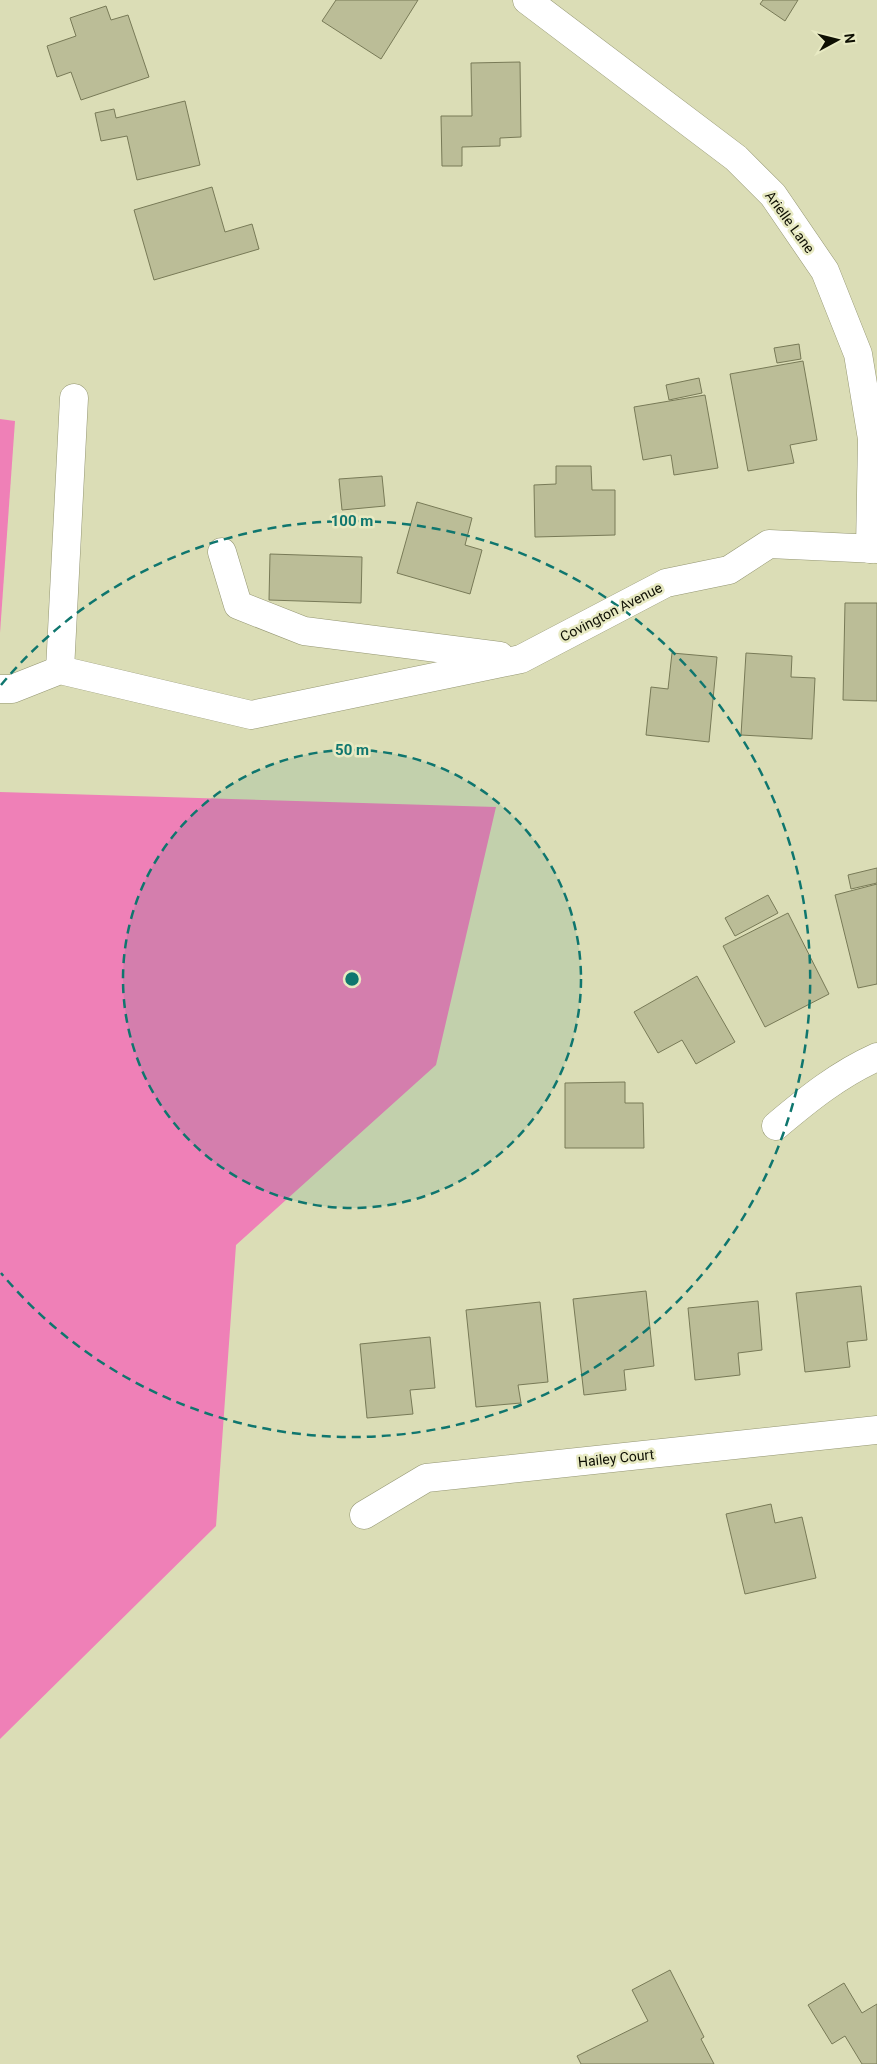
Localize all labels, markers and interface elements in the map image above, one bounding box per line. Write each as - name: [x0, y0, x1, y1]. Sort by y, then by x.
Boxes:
- north arrow: [812, 15, 862, 65]
- text: N: [841, 33, 858, 44]
- street label: Arielle Lane: [762, 188, 818, 256]
- text: 100 m: [331, 512, 373, 530]
- street label: Covington Avenue: [557, 579, 665, 645]
- text: 50 m: [335, 741, 369, 759]
- centre of rings: [343, 970, 361, 988]
- street label: Hailey Court: [577, 1446, 655, 1470]

